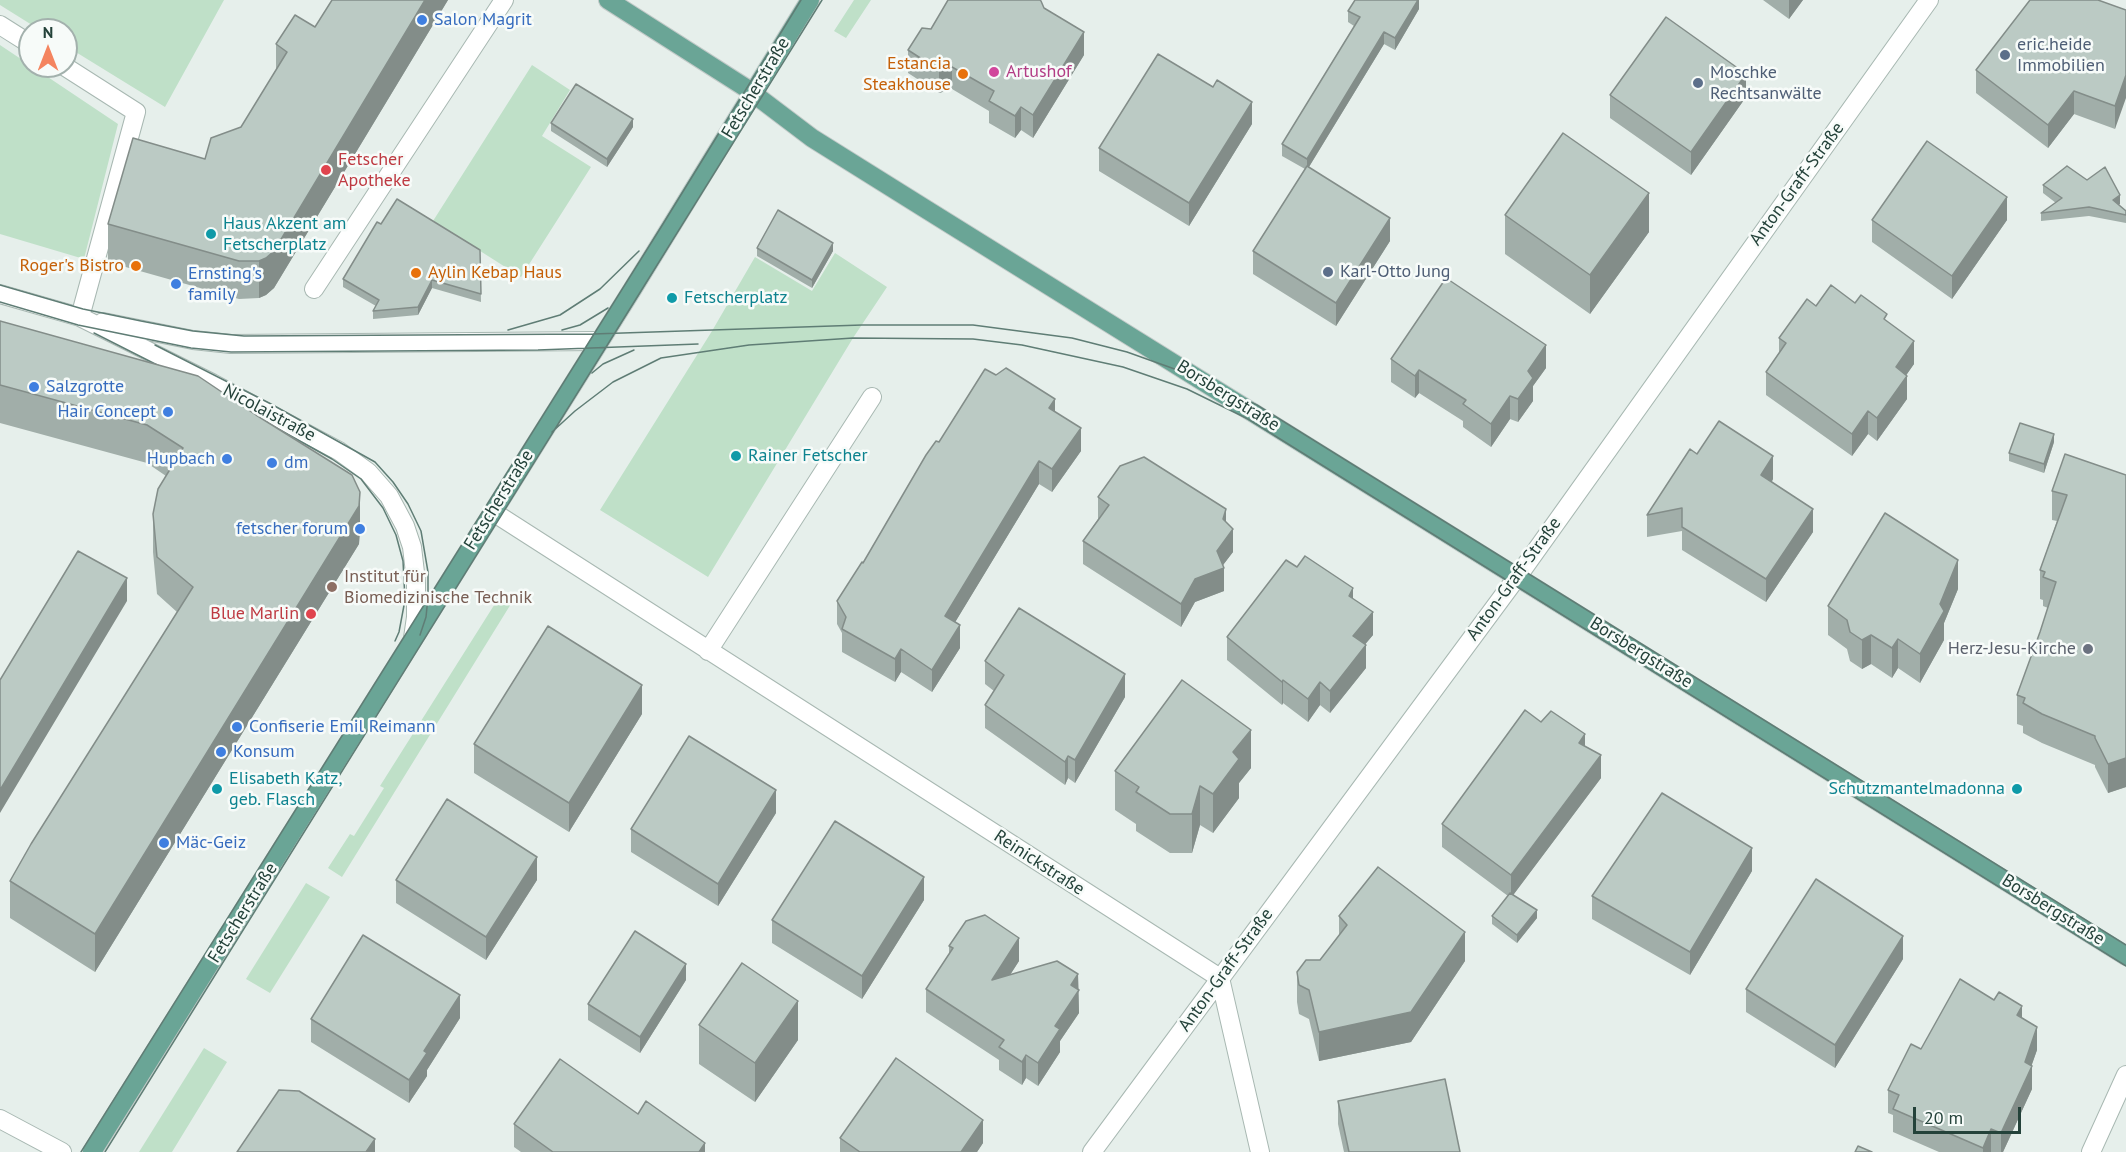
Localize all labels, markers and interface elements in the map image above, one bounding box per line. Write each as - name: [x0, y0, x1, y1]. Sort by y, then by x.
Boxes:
- place label: Salon Magrit: [434, 9, 532, 31]
- marker: Salon Magrit: [415, 13, 429, 27]
- north arrow: [18, 18, 78, 78]
- text: N: [43, 22, 53, 42]
- street label: Fetscherstraße: [717, 34, 795, 142]
- place label: eric.heide Immobilien: [2017, 34, 2105, 76]
- marker: eric.heide Immobilien: [1998, 48, 2012, 62]
- place label: Estancia Steakhouse: [863, 53, 951, 96]
- place label: Artushof: [1006, 61, 1072, 83]
- place label: Moschke Rechtsanwälte: [1710, 62, 1822, 104]
- marker: Artushof: [987, 65, 1001, 79]
- marker: Estancia Steakhouse: [956, 67, 970, 81]
- marker: Moschke Rechtsanwälte: [1691, 76, 1705, 90]
- street label: Anton-Graff-Straße: [1745, 118, 1849, 250]
- place label: Fetscher Apotheke: [338, 149, 411, 192]
- marker: Fetscher Apotheke: [319, 163, 333, 177]
- place label: Haus Akzent am Fetscherplatz: [223, 213, 346, 256]
- marker: Haus Akzent am Fetscherplatz: [204, 227, 218, 241]
- place label: Roger's Bistro: [20, 255, 124, 277]
- marker: Roger's Bistro: [129, 259, 143, 273]
- place label: Karl-Otto Jung: [1340, 261, 1450, 283]
- place label: Aylin Kebap Haus: [428, 262, 562, 284]
- place label: Ernsting's family: [188, 263, 262, 306]
- marker: Karl-Otto Jung: [1321, 265, 1335, 279]
- marker: Aylin Kebap Haus: [409, 266, 423, 280]
- marker: Ernsting's family: [169, 277, 183, 291]
- place label: Fetscherplatz: [684, 287, 787, 309]
- marker: Fetscherplatz: [665, 291, 679, 305]
- street label: Borsbergstraße: [1173, 356, 1283, 436]
- place label: Salzgrotte: [46, 376, 124, 398]
- marker: Salzgrotte: [27, 380, 41, 394]
- street label: Nicolaistraße: [219, 380, 319, 446]
- place label: Hair Concept: [57, 401, 156, 423]
- marker: Hair Concept: [161, 405, 175, 419]
- place label: Rainer Fetscher: [748, 445, 868, 467]
- street label: Fetscherstraße: [460, 446, 538, 554]
- place label: Hupbach: [147, 448, 215, 470]
- marker: Rainer Fetscher: [729, 449, 743, 463]
- marker: Hupbach: [220, 452, 234, 466]
- place label: dm: [284, 452, 308, 474]
- marker: dm: [265, 456, 279, 470]
- street label: Anton-Graff-Straße: [1462, 513, 1566, 645]
- place label: fetscher forum: [236, 518, 348, 540]
- marker: fetscher forum: [353, 522, 367, 536]
- place label: Institut für Biomedizinische Technik: [344, 566, 532, 608]
- marker: Institut für Biomedizinische Technik: [325, 580, 339, 594]
- place label: Blue Marlin: [210, 603, 299, 625]
- marker: Blue Marlin: [304, 607, 318, 621]
- street label: Borsbergstraße: [1586, 613, 1696, 693]
- place label: Herz-Jesu-Kirche: [1948, 638, 2076, 660]
- marker: Herz-Jesu-Kirche: [2081, 642, 2095, 656]
- place label: Confiserie Emil Reimann: [249, 716, 436, 738]
- marker: Confiserie Emil Reimann: [230, 720, 244, 734]
- place label: Konsum: [233, 741, 295, 763]
- marker: Konsum: [214, 745, 228, 759]
- place label: Elisabeth Katz, geb. Flasch: [229, 768, 342, 810]
- place label: Schutzmantelmadonna: [1828, 778, 2005, 800]
- marker: Elisabeth Katz, geb. Flasch: [210, 782, 224, 796]
- marker: Schutzmantelmadonna: [2010, 782, 2024, 796]
- street label: Reinickstraße: [990, 826, 1088, 900]
- place label: Mäc-Geiz: [176, 832, 246, 854]
- marker: Mäc-Geiz: [157, 836, 171, 850]
- street label: Fetscherstraße: [204, 859, 282, 967]
- street label: Borsbergstraße: [1998, 870, 2108, 950]
- street label: Anton-Graff-Straße: [1174, 904, 1278, 1036]
- scale bar: [1916, 1095, 2024, 1133]
- text: 20 m: [1924, 1106, 1963, 1129]

